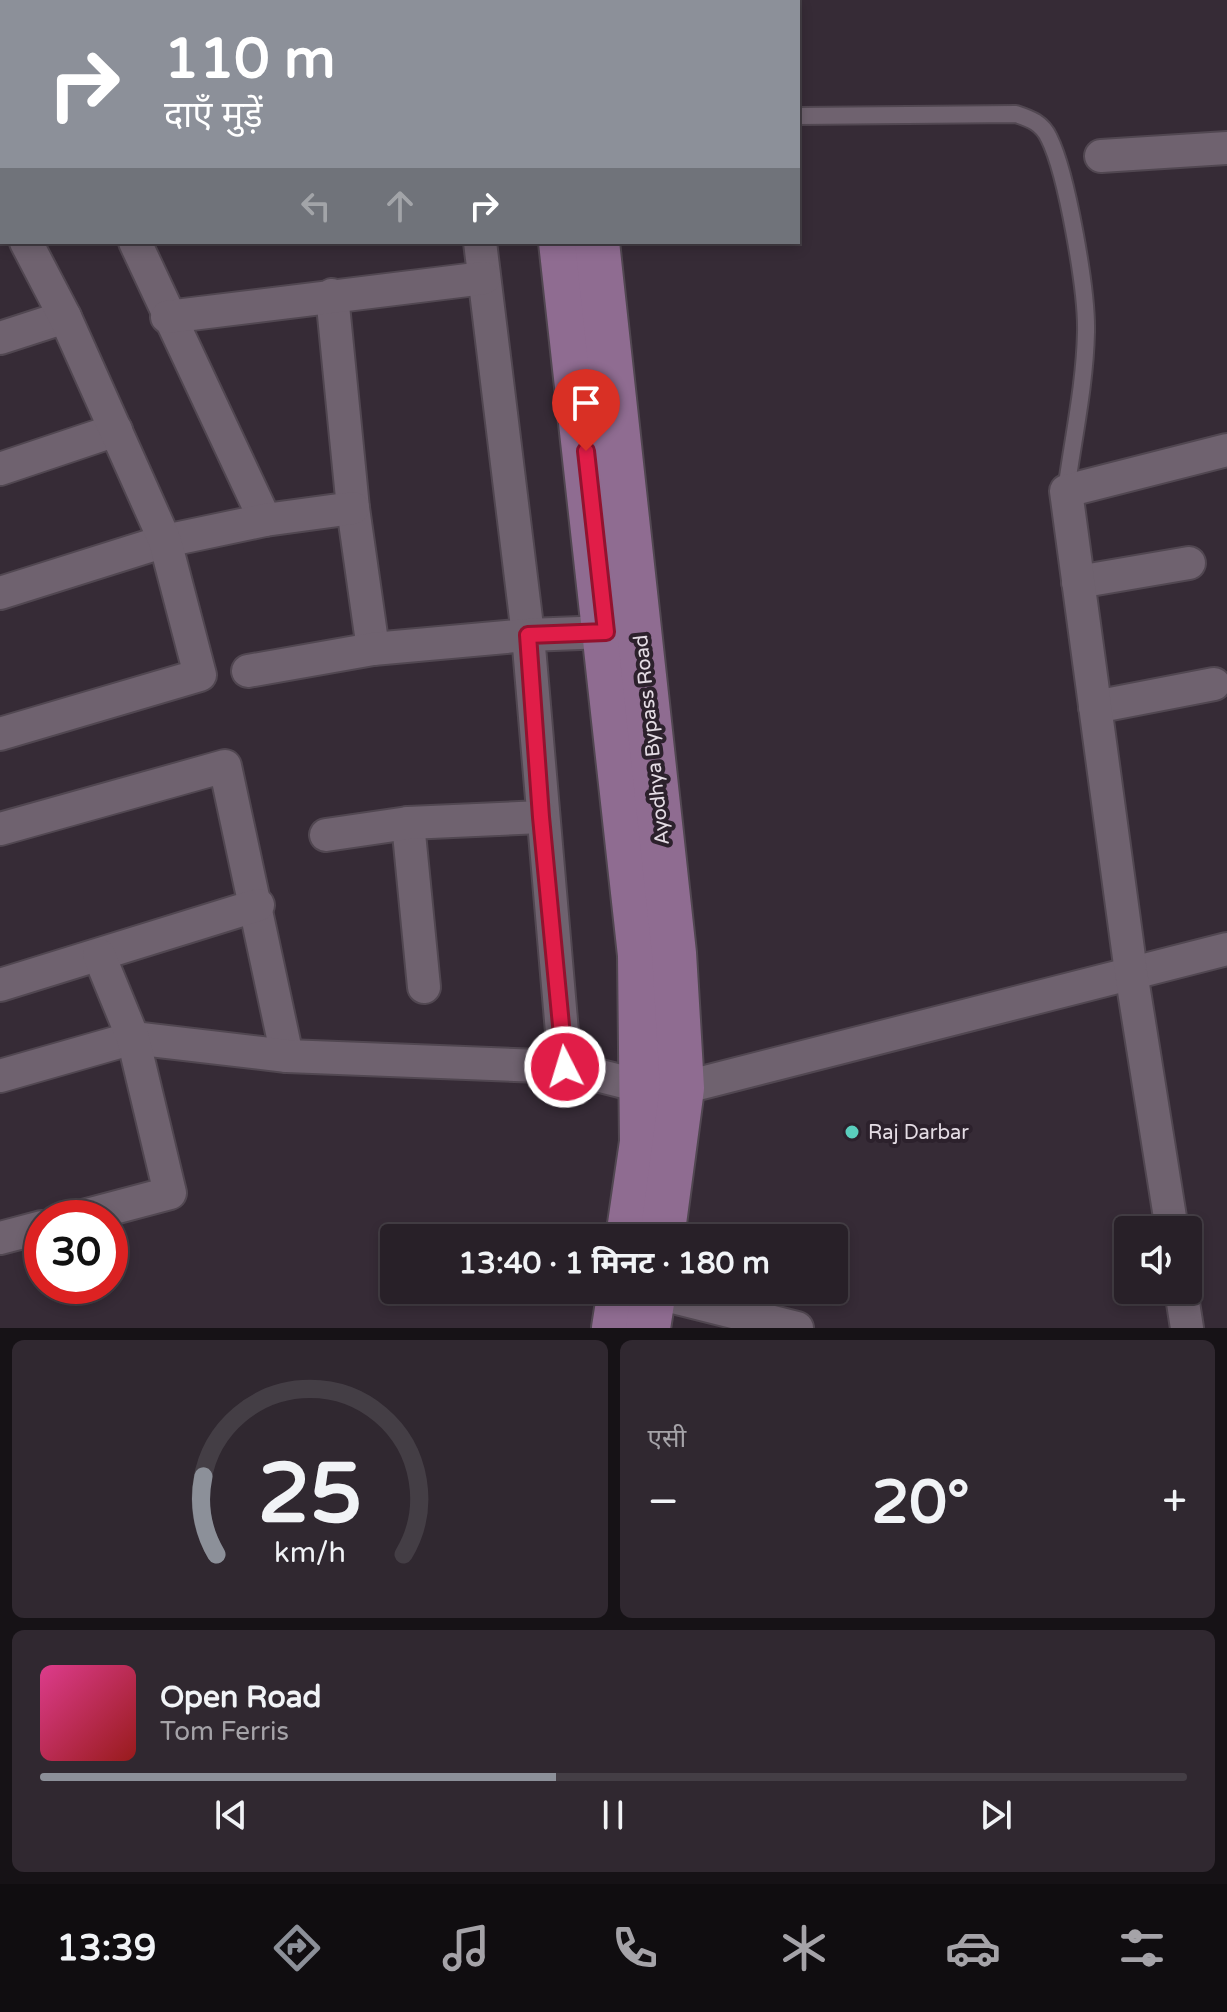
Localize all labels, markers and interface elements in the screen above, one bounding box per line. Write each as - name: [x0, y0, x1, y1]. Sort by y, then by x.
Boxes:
- text: 110 m: [164, 26, 335, 93]
- icon: right: [32, 32, 136, 136]
- text: दाएँ मुड़ें: [164, 94, 263, 137]
- icon: left: [294, 184, 338, 228]
- icon: ahead: [378, 184, 422, 228]
- icon: right: [462, 184, 506, 228]
- pin: [552, 369, 620, 451]
- icon: arrive: [564, 381, 608, 425]
- street label: Ayodhya Bypass Road: [629, 633, 675, 846]
- position arrow: [523, 1025, 607, 1109]
- place label: Raj Darbar: [868, 1121, 969, 1145]
- marker: Raj Darbar: [843, 1123, 861, 1141]
- speed limit sign: 30: [24, 1200, 128, 1304]
- map controls: [1114, 1216, 1202, 1304]
- button: sound: [1114, 1216, 1202, 1304]
- text: 13:40 · 1 मिनट · 180 m: [458, 1245, 770, 1282]
- text: एसी: [648, 1423, 686, 1454]
- text: 25: [258, 1445, 362, 1545]
- text: 20°: [872, 1467, 970, 1539]
- text: −: [648, 1476, 679, 1529]
- text: +: [1162, 1476, 1187, 1529]
- text: km/h: [274, 1536, 346, 1570]
- text: Open Road: [160, 1679, 321, 1716]
- text: Tom Ferris: [160, 1716, 289, 1747]
- icon: previous: [209, 1793, 253, 1837]
- icon: pause: [591, 1793, 635, 1837]
- icon: next: [974, 1793, 1018, 1837]
- icon: directions: [269, 1920, 325, 1976]
- icon: music: [438, 1920, 494, 1976]
- icon: phone: [607, 1920, 663, 1976]
- icon: climate: [776, 1920, 832, 1976]
- icon: car: [945, 1920, 1001, 1976]
- icon: filters: [1114, 1920, 1170, 1976]
- text: 13:39: [57, 1927, 156, 1970]

